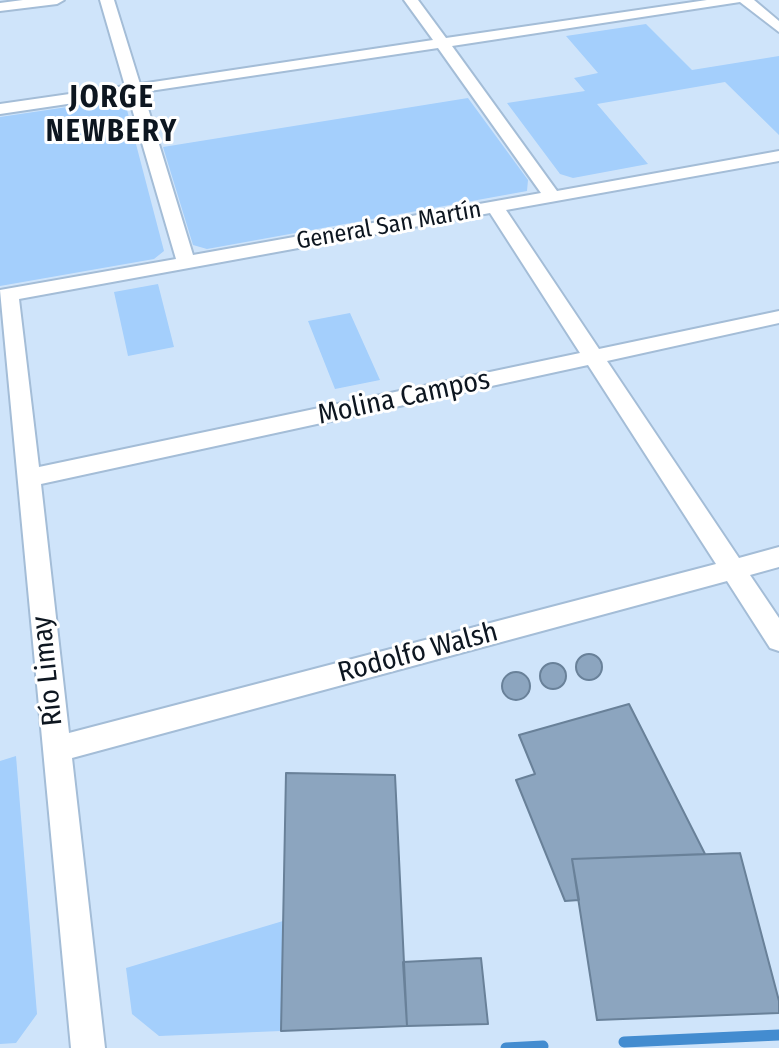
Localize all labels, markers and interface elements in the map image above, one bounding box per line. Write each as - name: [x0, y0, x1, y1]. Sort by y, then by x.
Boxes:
- district label: JORGE NEWBERY: [46, 81, 178, 152]
- street label: General San Martín: [294, 196, 484, 256]
- street label: Molina Campos: [315, 363, 493, 433]
- street label: Río Limay: [26, 614, 70, 728]
- street label: Rodolfo Walsh: [334, 616, 502, 690]

